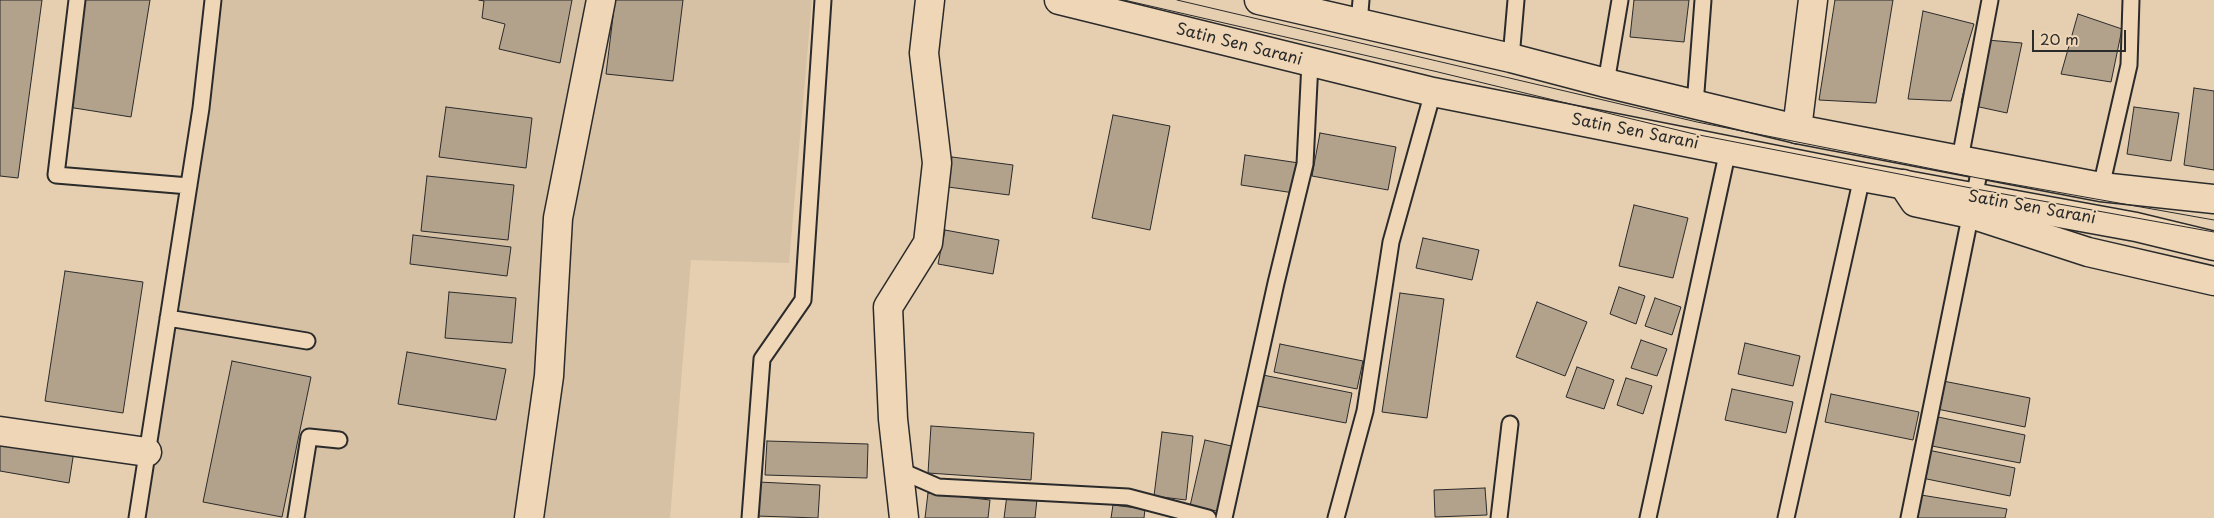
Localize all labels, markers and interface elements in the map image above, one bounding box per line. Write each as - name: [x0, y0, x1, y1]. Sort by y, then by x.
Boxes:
- street label: Satin Sen Sarani: [1174, 20, 1304, 70]
- scale bar: [2034, 20, 2128, 52]
- text: 20 m: [2040, 27, 2079, 50]
- street label: Satin Sen Sarani: [1570, 110, 1700, 154]
- street label: Satin Sen Sarani: [1967, 187, 2097, 229]

